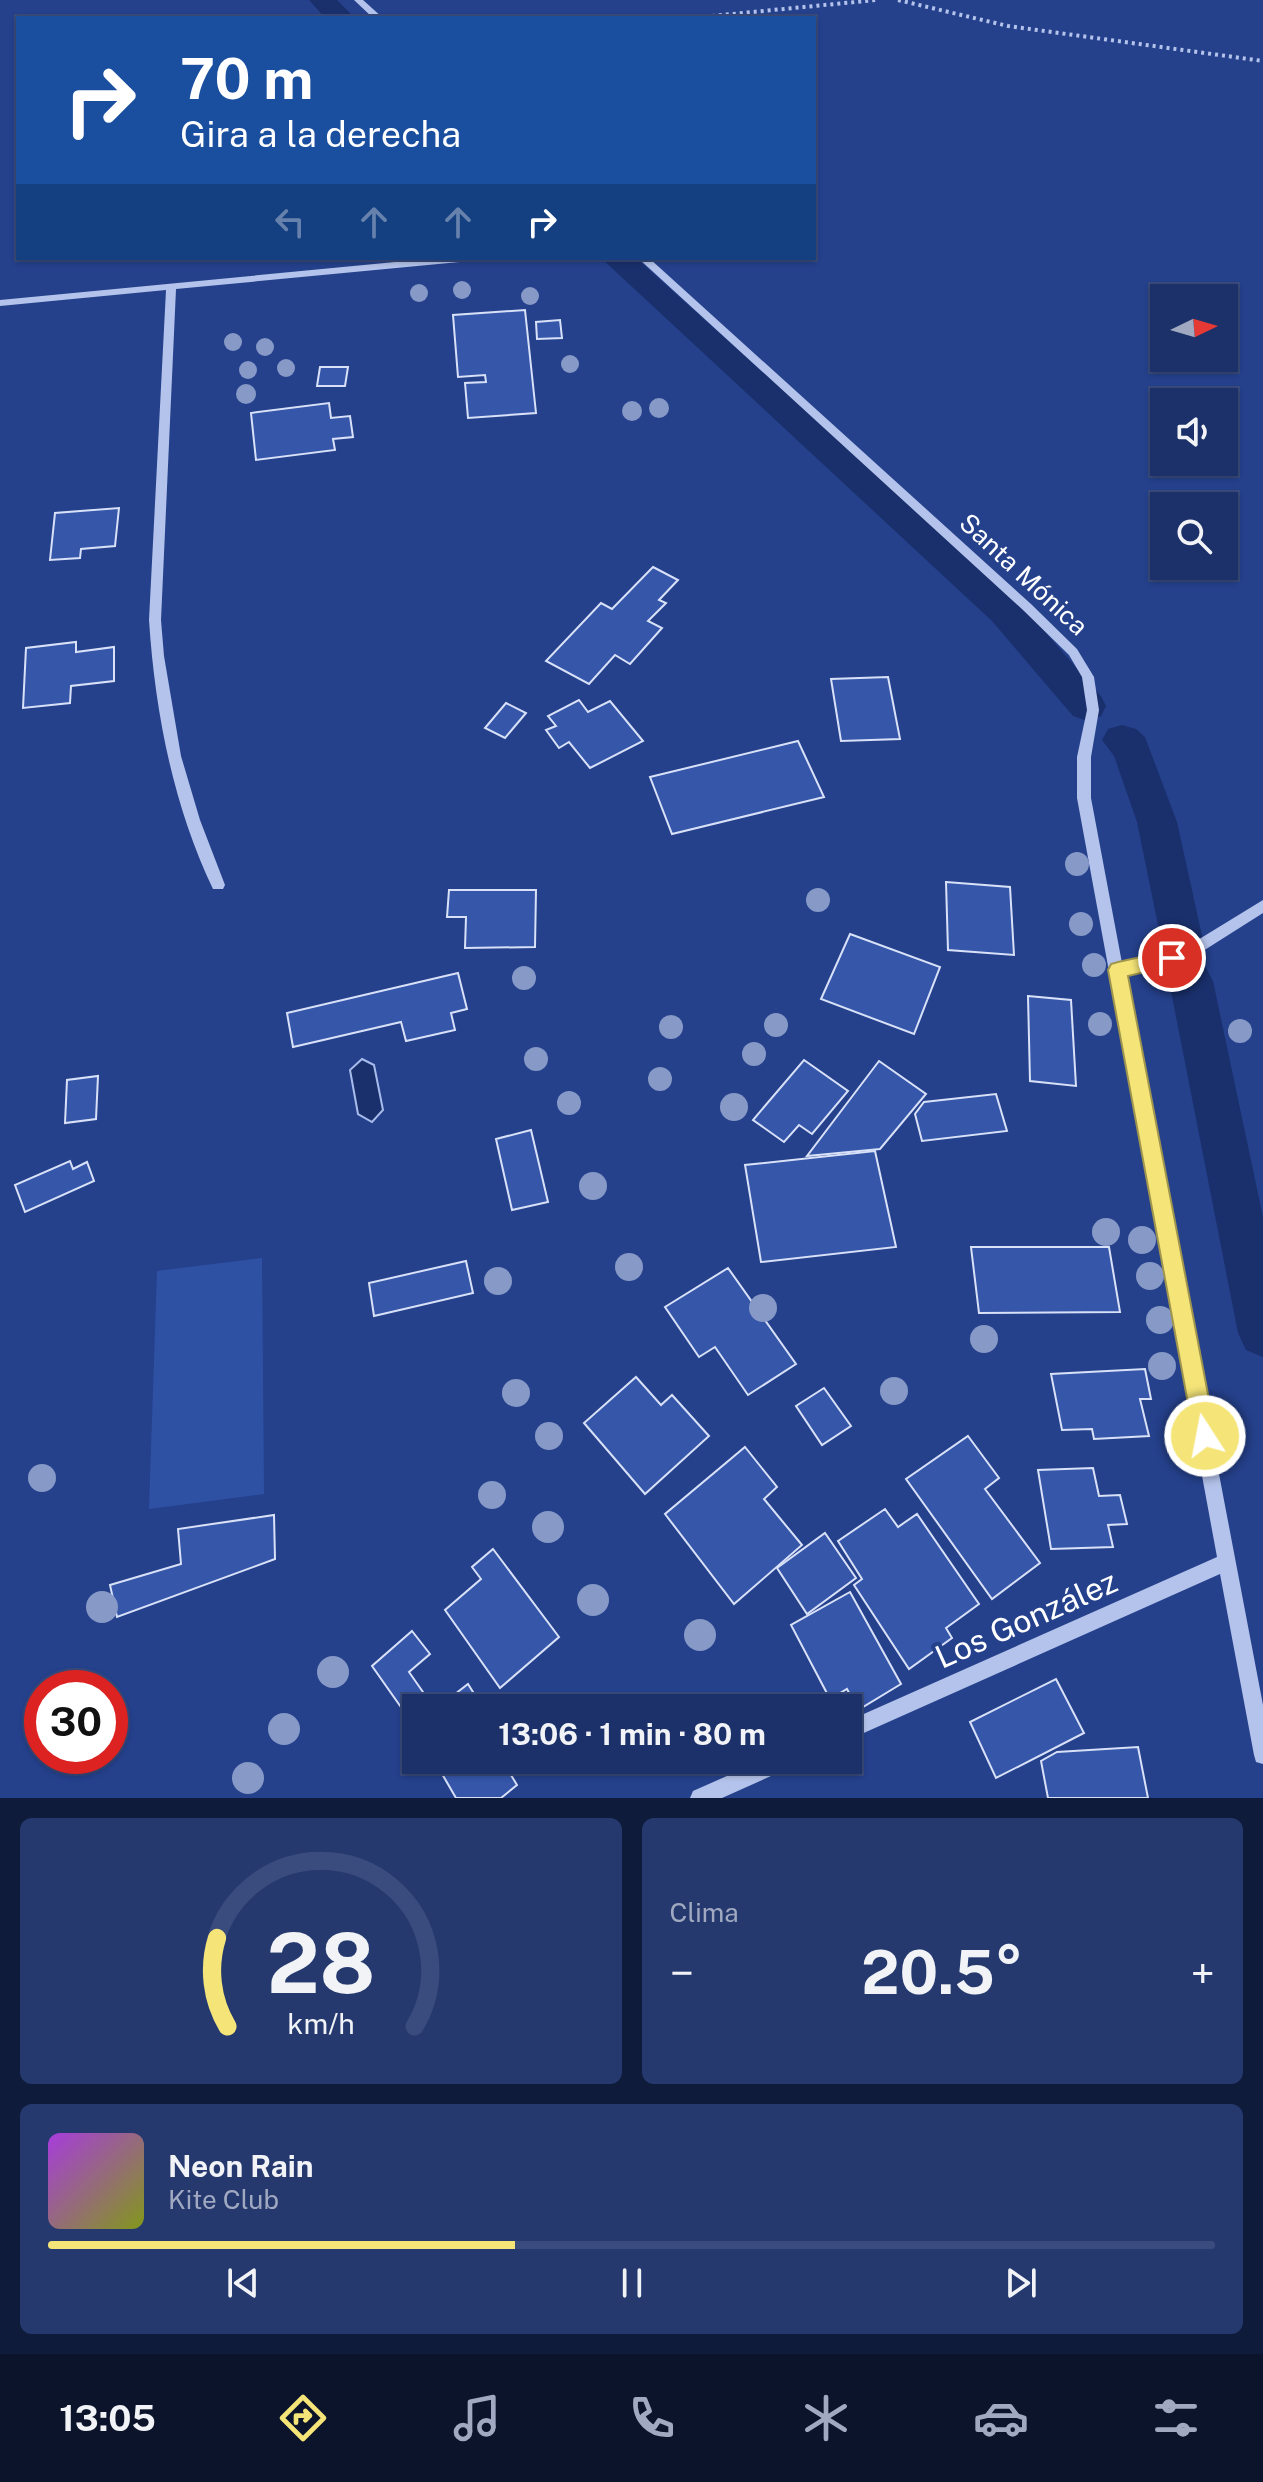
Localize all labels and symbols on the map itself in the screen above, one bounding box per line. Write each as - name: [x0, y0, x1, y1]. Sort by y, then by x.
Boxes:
- north arrow: [1150, 284, 1238, 372]
- street label: Santa Mónica: [953, 507, 1095, 641]
- pin: [1138, 924, 1206, 992]
- position arrow: [1163, 1394, 1247, 1478]
- street label: Los González: [929, 1562, 1123, 1676]
- speed limit sign: 30: [24, 1670, 128, 1774]

